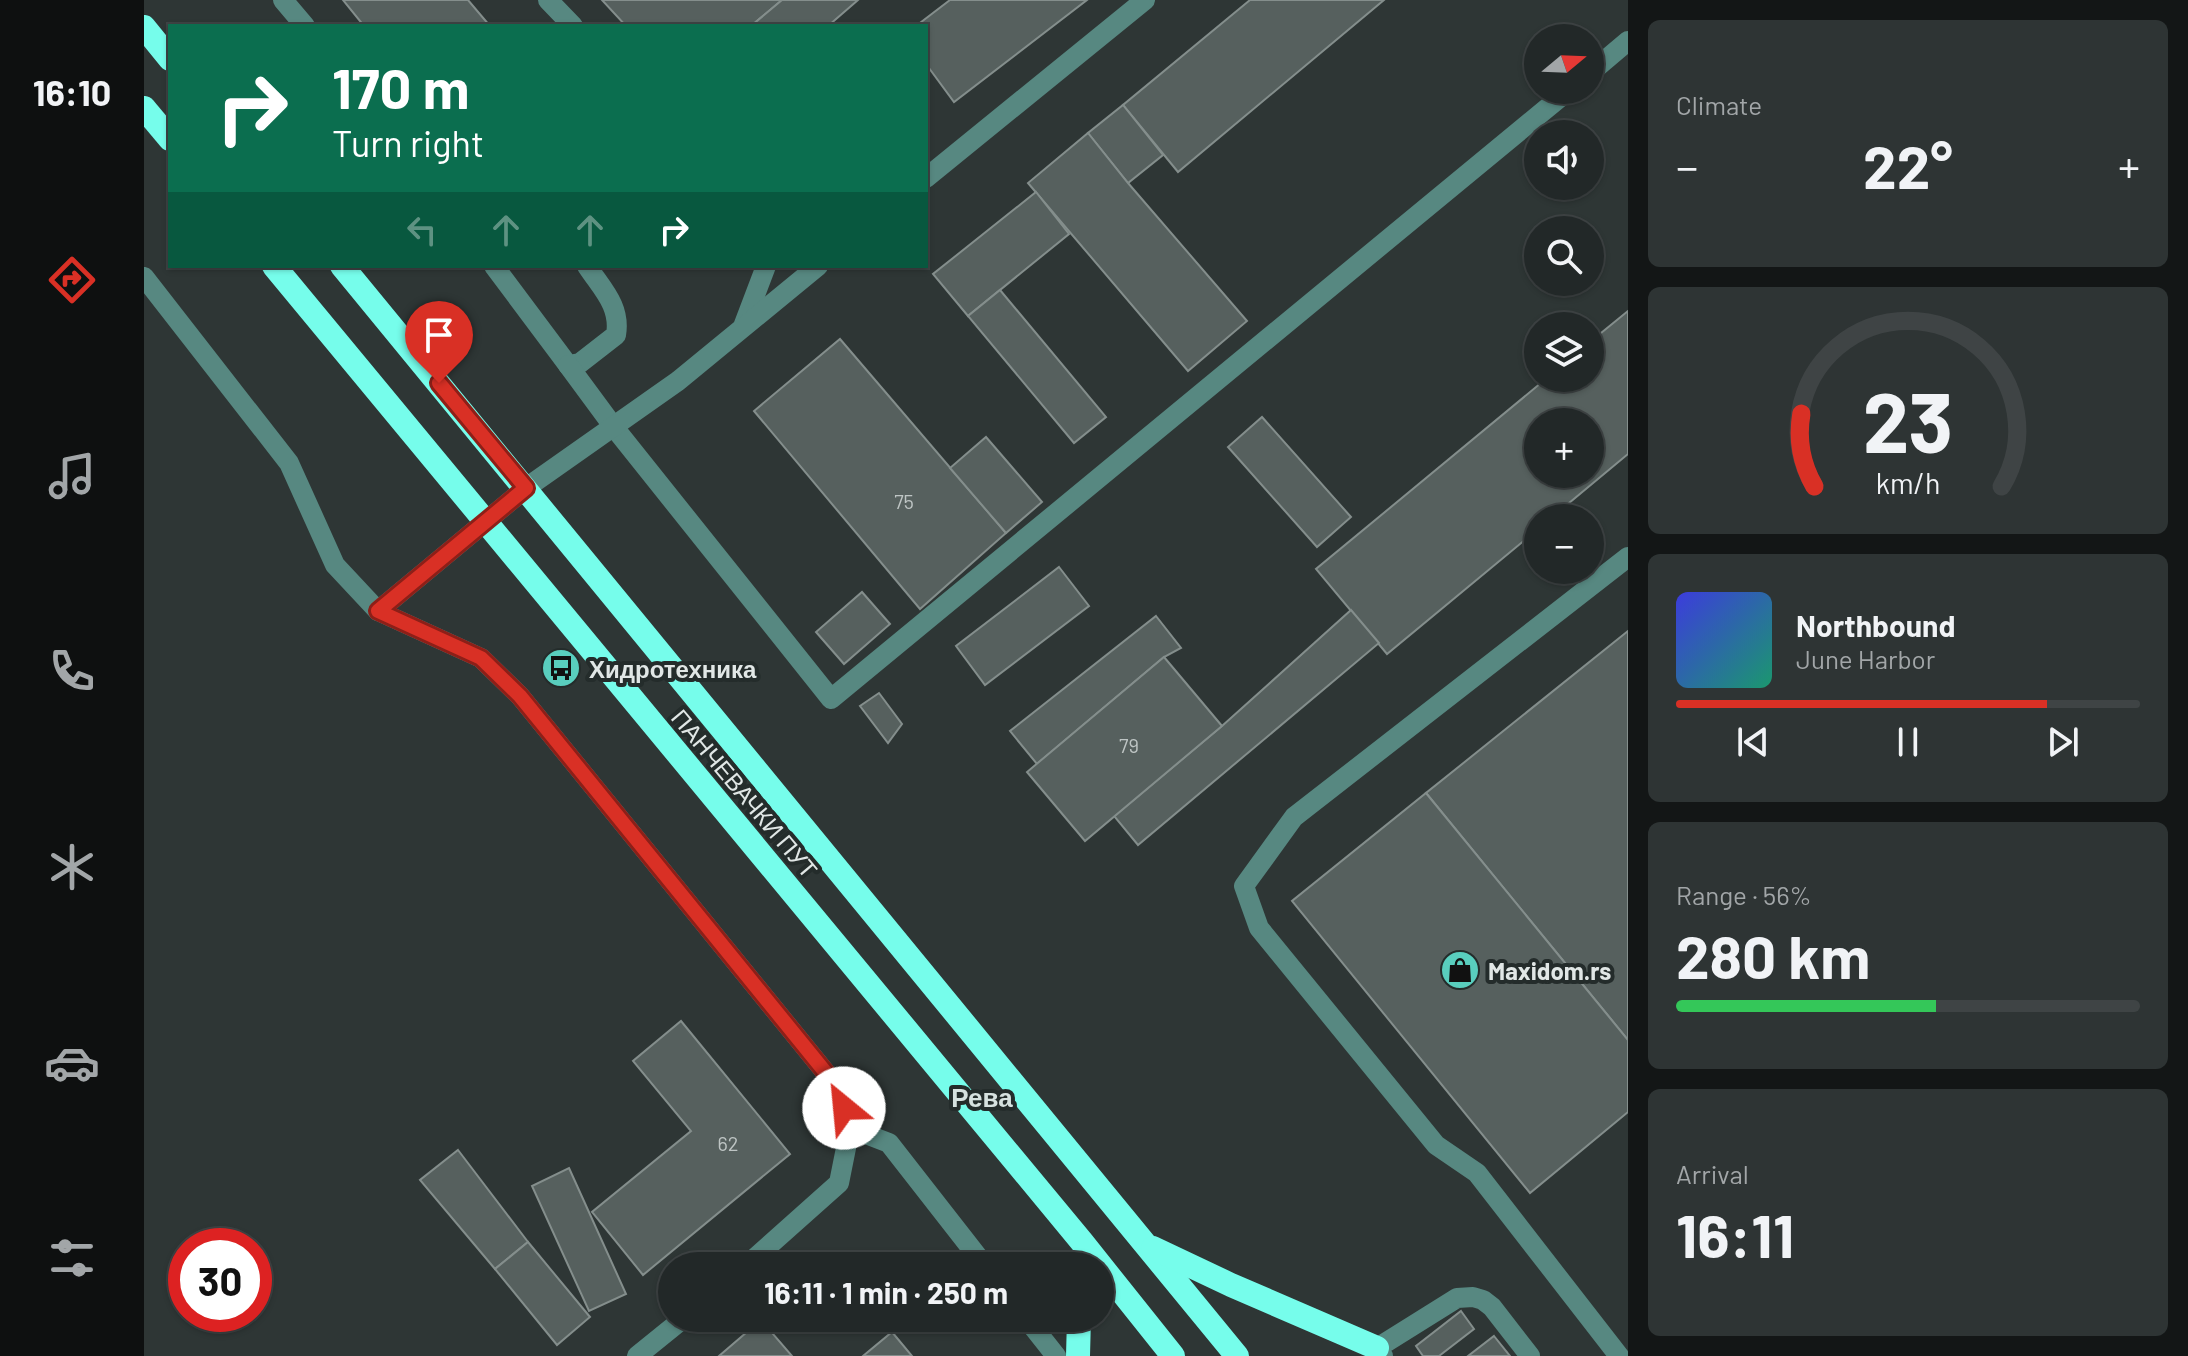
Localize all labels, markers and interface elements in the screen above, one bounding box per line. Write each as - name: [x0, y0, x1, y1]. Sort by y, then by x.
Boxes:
- north arrow: [1524, 24, 1604, 104]
- map controls: [1524, 24, 1604, 584]
- text: 170 m: [332, 53, 469, 120]
- icon: right: [200, 56, 304, 160]
- text: 16:10: [33, 70, 111, 113]
- text: Climate: [1676, 89, 1762, 120]
- button: sound: [1524, 120, 1604, 200]
- text: Turn right: [332, 121, 484, 164]
- text: 22°: [1863, 129, 1953, 201]
- text: −: [1676, 139, 1698, 192]
- text: +: [2118, 139, 2140, 192]
- icon: left: [400, 208, 444, 252]
- icon: ahead: [484, 208, 528, 252]
- icon: ahead: [568, 208, 612, 252]
- icon: right: [652, 208, 696, 252]
- button: search: [1524, 216, 1604, 296]
- icon: directions: [44, 252, 100, 308]
- pin: [405, 301, 473, 383]
- button: layers: [1524, 312, 1604, 392]
- icon: arrive: [417, 313, 461, 357]
- text: 23: [1863, 369, 1953, 469]
- button: +: [1524, 408, 1604, 488]
- icon: music: [44, 448, 100, 504]
- text: km/h: [1876, 465, 1940, 500]
- house number: 75: [894, 489, 914, 513]
- button: −: [1524, 504, 1604, 584]
- text: Northbound: [1796, 607, 1955, 643]
- icon: phone: [44, 643, 100, 699]
- text: June Harbor: [1796, 643, 1935, 674]
- bus stop icon: Хидротехника: [540, 647, 582, 689]
- place label: Хидротехника: [589, 654, 757, 683]
- street label: ПАНЧЕВАЧКИ ПУТ: [666, 703, 824, 883]
- icon: previous: [1731, 720, 1775, 764]
- icon: pause: [1886, 720, 1930, 764]
- icon: next: [2041, 720, 2085, 764]
- house number: 79: [1119, 733, 1139, 757]
- icon: climate: [44, 839, 100, 895]
- text: Range · 56%: [1676, 879, 1812, 910]
- text: 280 km: [1676, 919, 1870, 991]
- shop icon: Maxidom.rs: [1439, 949, 1481, 991]
- place label: Maxidom.rs: [1488, 956, 1611, 985]
- icon: car: [44, 1035, 100, 1091]
- position arrow: [802, 1066, 886, 1150]
- district label: Рева: [951, 1081, 1013, 1112]
- house number: 62: [717, 1131, 739, 1155]
- text: Arrival: [1676, 1158, 1749, 1189]
- text: 16:11: [1676, 1198, 1794, 1270]
- speed limit sign: 30: [168, 1228, 272, 1332]
- icon: filters: [44, 1230, 100, 1286]
- text: 16:11 · 1 min · 250 m: [764, 1274, 1008, 1310]

